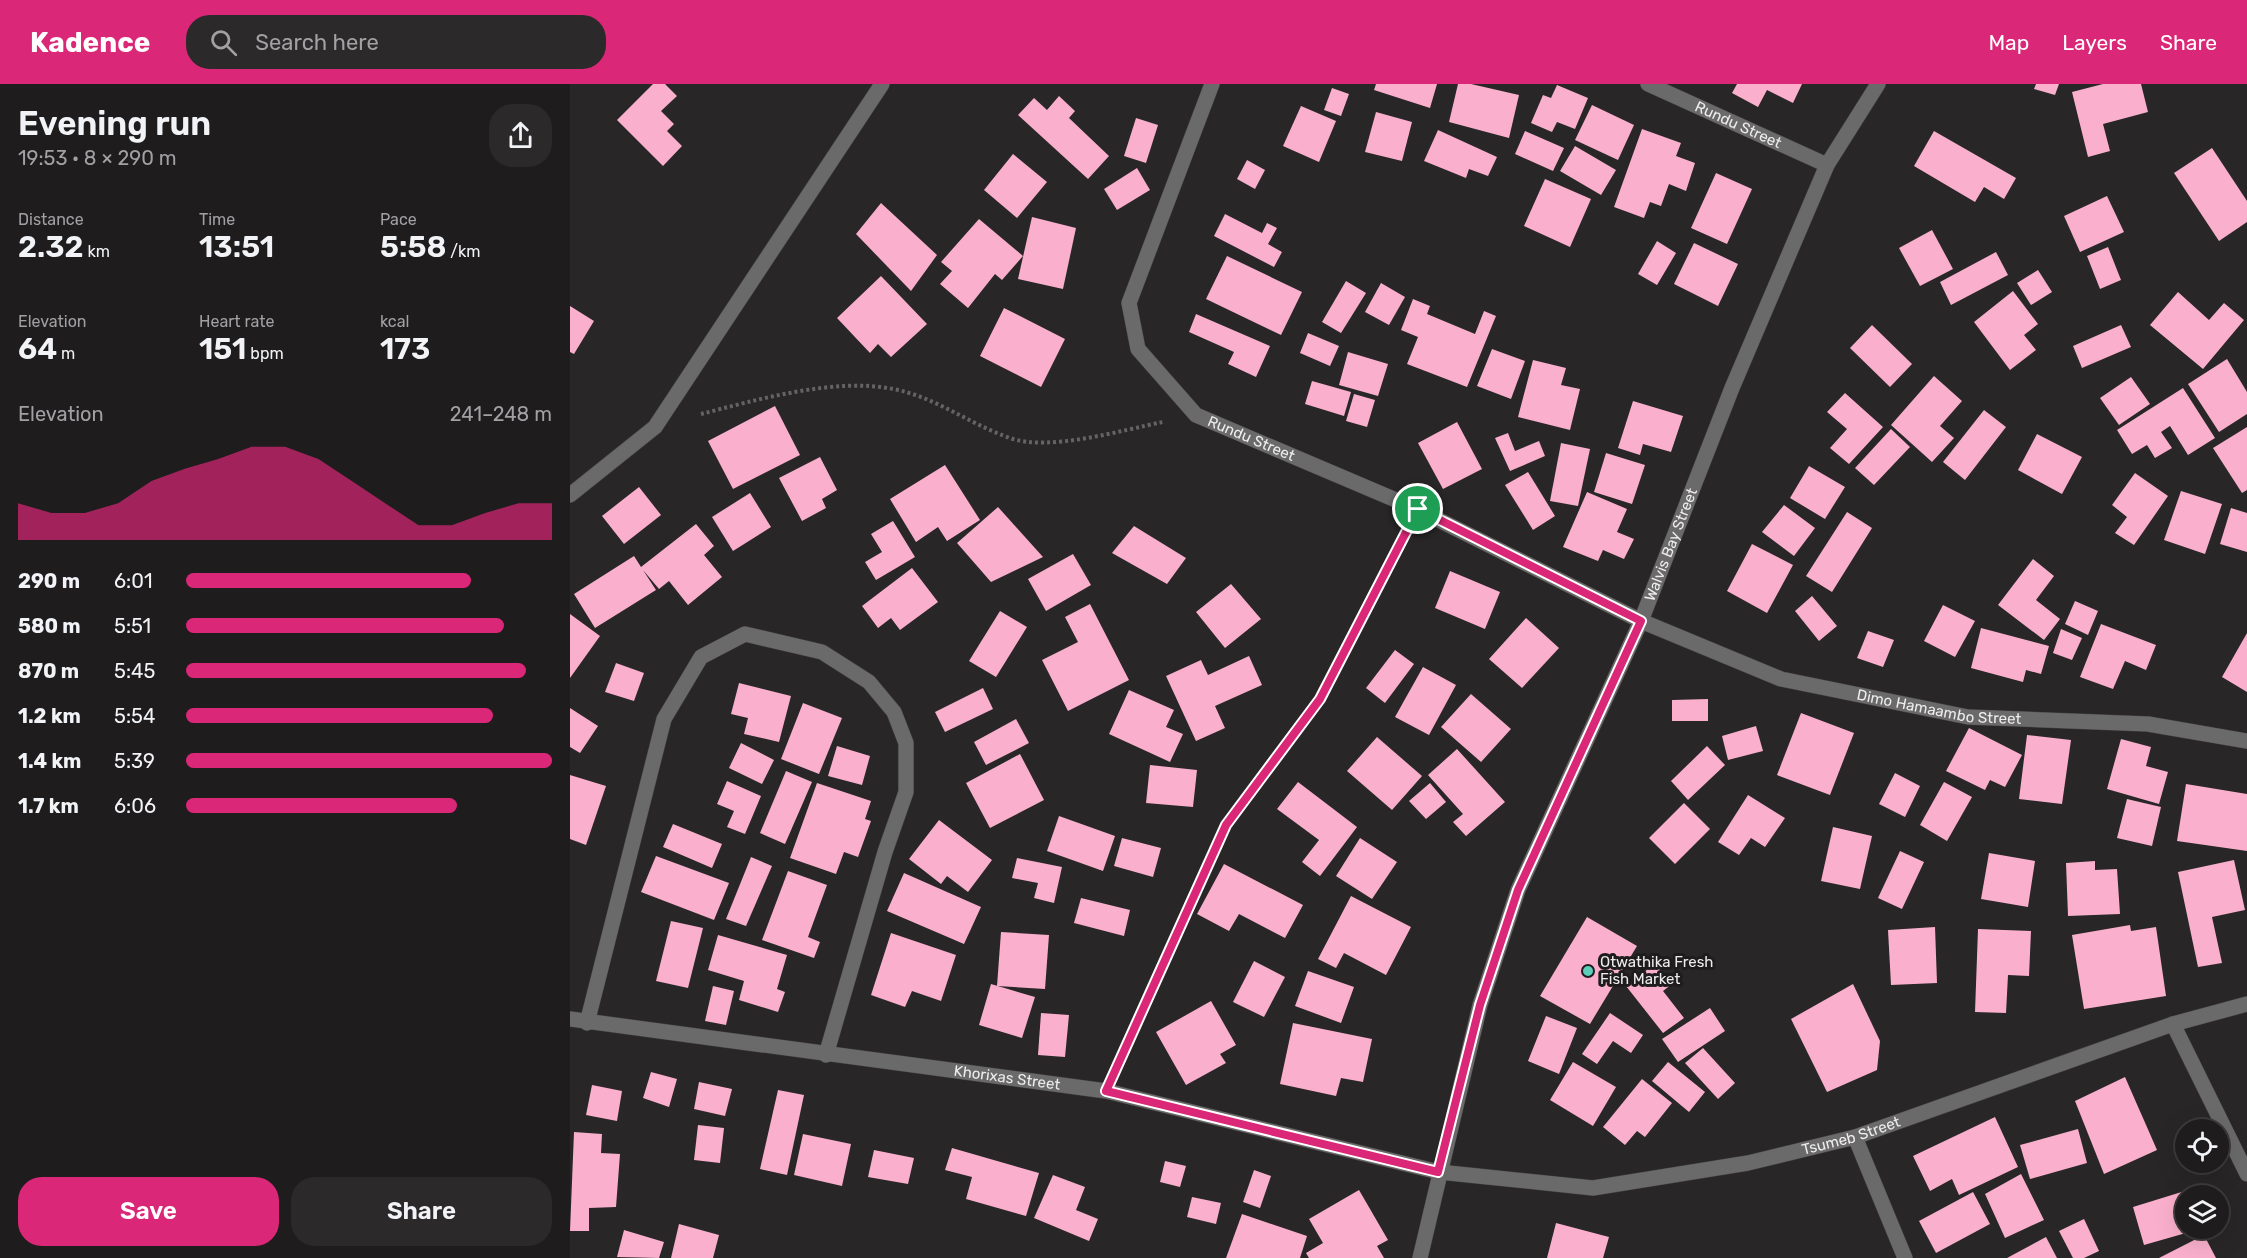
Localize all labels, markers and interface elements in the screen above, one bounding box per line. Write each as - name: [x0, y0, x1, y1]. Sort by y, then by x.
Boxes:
- search box: [186, 15, 606, 69]
- text: Kadence: [30, 26, 150, 59]
- icon: search: [207, 26, 240, 59]
- text: Search here: [255, 29, 379, 56]
- text: Map: [1988, 30, 2029, 55]
- text: Layers: [2062, 30, 2127, 55]
- text: Share: [2160, 30, 2217, 55]
- street label: Rundu Street: [1692, 97, 1784, 152]
- text: Evening run: [18, 104, 211, 143]
- button: share: [489, 104, 552, 167]
- text: 19:53 · 8 × 290 m: [18, 146, 177, 170]
- text: Distance: [18, 210, 84, 229]
- text: Time: [199, 210, 235, 229]
- text: Pace: [380, 210, 417, 229]
- text: 2.32: [18, 229, 84, 265]
- text: 13:51: [199, 229, 274, 265]
- text: 5:58: [380, 229, 446, 265]
- text: km: [84, 242, 110, 261]
- text: /km: [446, 242, 481, 261]
- text: Elevation: [18, 312, 87, 331]
- text: Heart rate: [199, 312, 274, 331]
- text: kcal: [380, 312, 409, 331]
- text: 64: [18, 331, 57, 367]
- text: 151: [199, 331, 246, 367]
- text: 173: [380, 331, 430, 367]
- text: m: [57, 344, 75, 363]
- text: bpm: [246, 344, 284, 363]
- text: Elevation: [18, 402, 104, 426]
- text: 241–248 m: [450, 402, 552, 426]
- street label: Rundu Street: [1205, 412, 1298, 465]
- pin: [1392, 483, 1443, 534]
- street label: Walvis Bay Street: [1641, 485, 1701, 604]
- icon: arrive: [1401, 492, 1434, 525]
- text: 290 m: [18, 569, 80, 593]
- text: 6:01: [114, 569, 152, 593]
- text: 580 m: [18, 614, 81, 638]
- text: 5:51: [114, 614, 151, 638]
- text: 870 m: [18, 659, 79, 683]
- text: 5:45: [114, 659, 155, 683]
- street label: Dimo Hamaambo Street: [1855, 686, 2022, 728]
- text: 1.2 km: [18, 704, 81, 728]
- text: 5:54: [114, 704, 155, 728]
- text: 1.4 km: [18, 749, 81, 773]
- text: 5:39: [114, 749, 155, 773]
- text: 1.7 km: [18, 794, 79, 818]
- text: 6:06: [114, 794, 156, 818]
- place label: Otwathika Fresh Fish Market: [1600, 953, 1714, 988]
- marker: Otwathika Fresh Fish Market: [1581, 964, 1595, 978]
- street label: Khorixas Street: [953, 1062, 1062, 1094]
- street label: Tsumeb Street: [1800, 1113, 1903, 1159]
- map controls: [2175, 1119, 2229, 1239]
- button: locate: [2175, 1119, 2229, 1173]
- button: Save: [18, 1177, 279, 1246]
- button: Share: [291, 1177, 552, 1246]
- button: layers: [2175, 1185, 2229, 1239]

